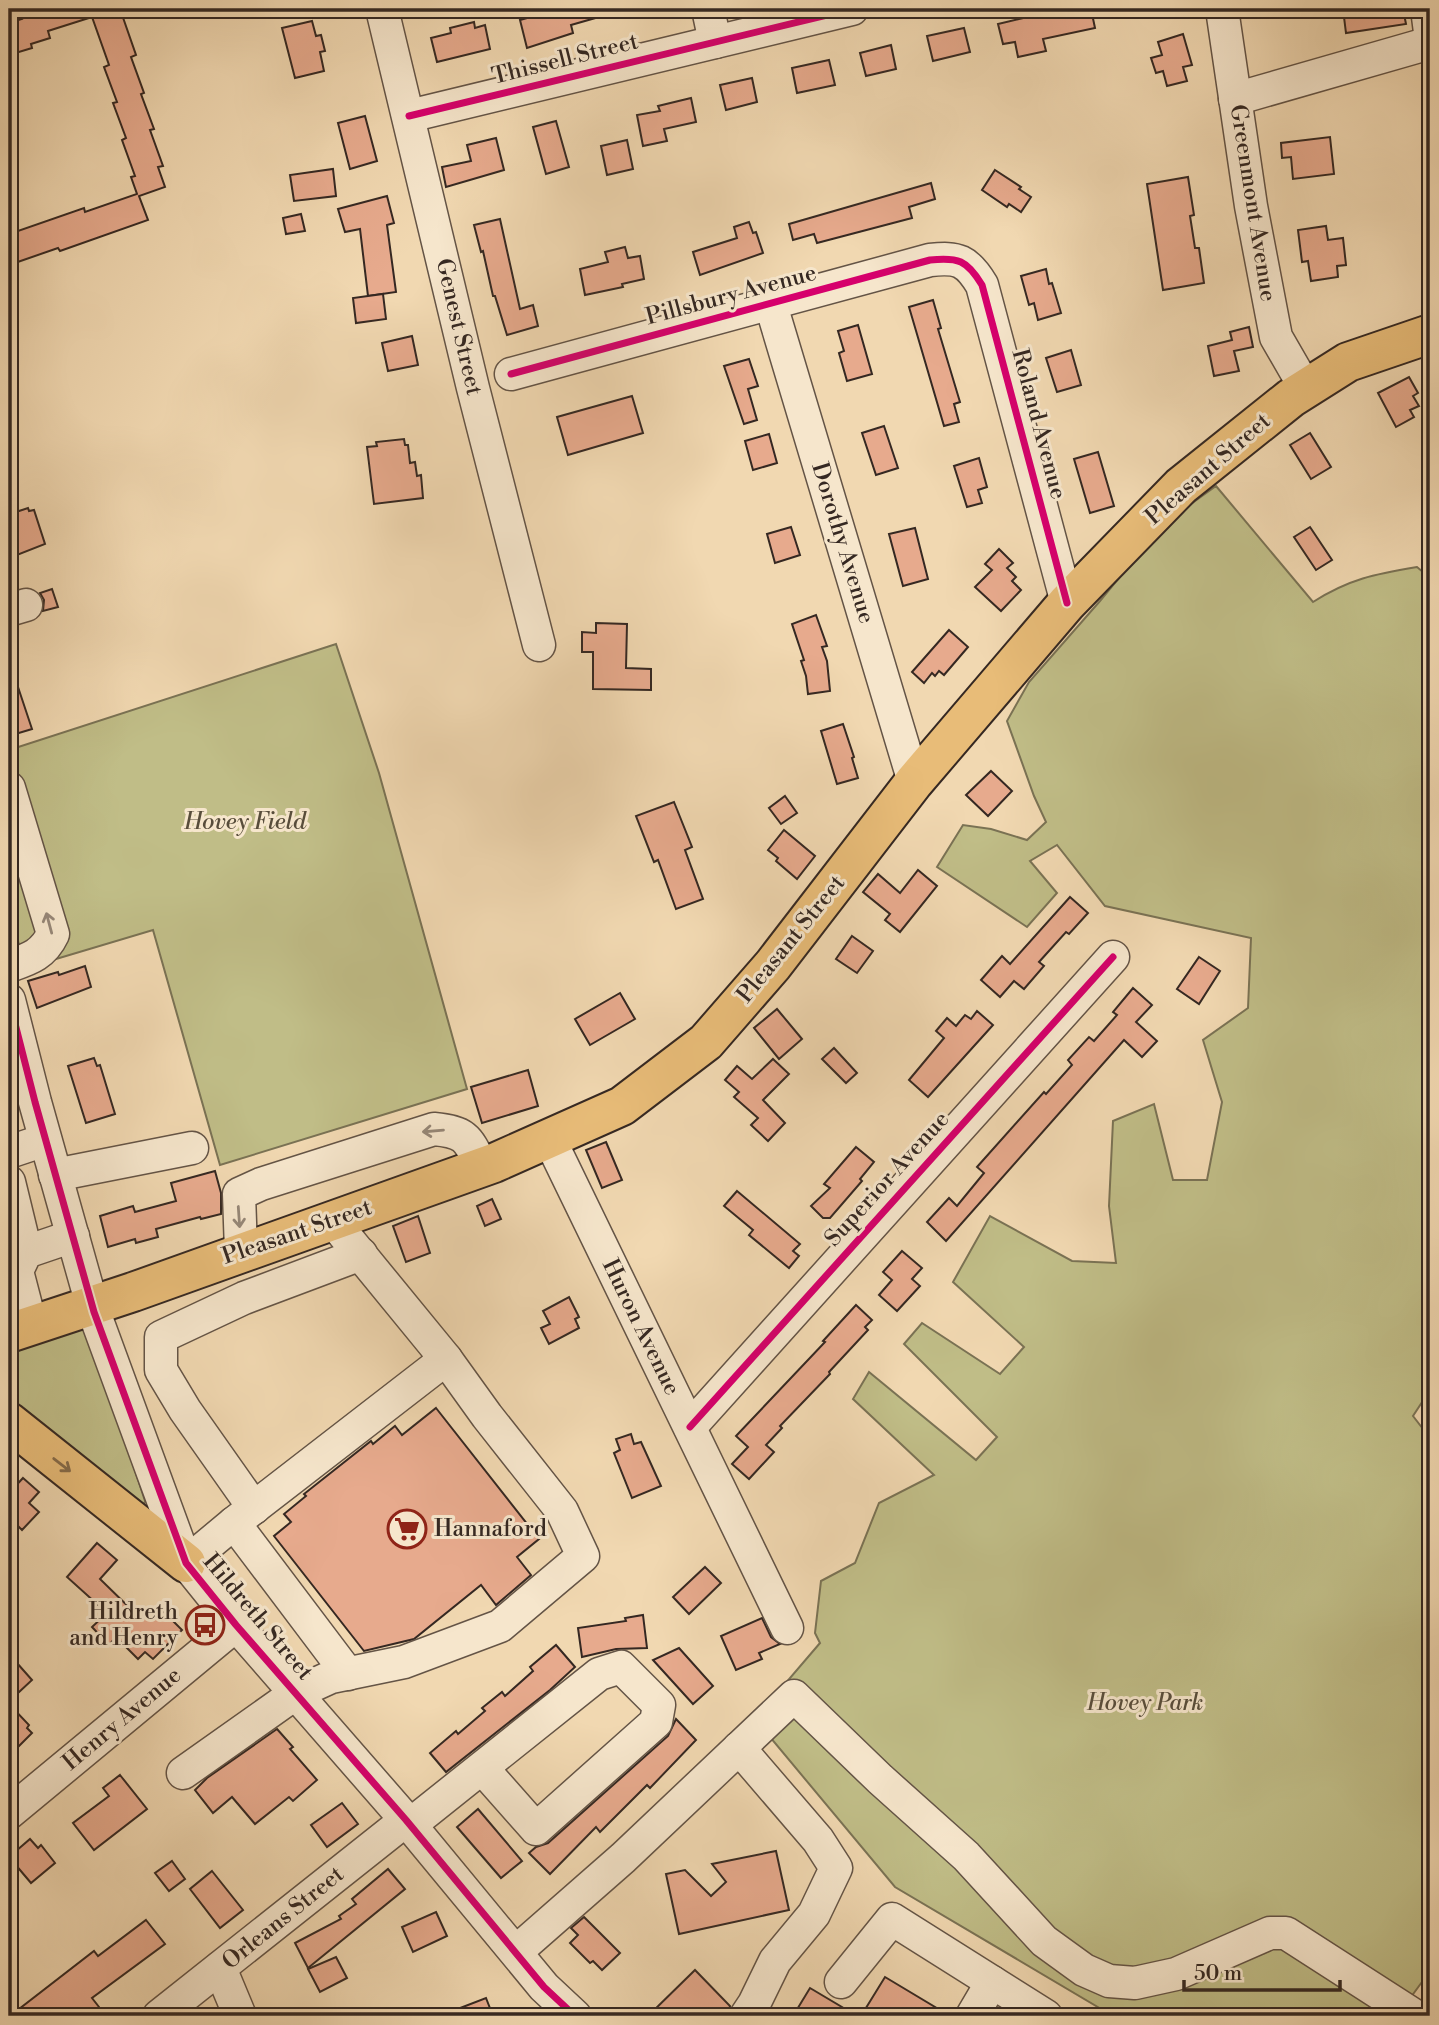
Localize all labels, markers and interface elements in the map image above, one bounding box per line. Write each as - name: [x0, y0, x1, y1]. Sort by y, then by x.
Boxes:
- street label: Thissell Street: [489, 27, 641, 91]
- street label: Greenmont Avenue: [1224, 102, 1282, 304]
- street label: Genest Street: [430, 256, 488, 398]
- street label: Pillsbury Avenue: [643, 259, 819, 331]
- street label: Roland Avenue: [1005, 346, 1073, 502]
- street label: Pleasant Street: [1140, 407, 1276, 531]
- street label: Dorothy Avenue: [805, 459, 881, 627]
- park label: Hovey Field: [183, 808, 307, 836]
- street label: Pleasant Street: [731, 869, 851, 1009]
- one-way arrow: [42, 913, 55, 935]
- street label: Superior Avenue: [819, 1105, 955, 1253]
- one-way arrow: [422, 1125, 445, 1138]
- street label: Pleasant Street: [218, 1193, 376, 1271]
- one-way arrow: [233, 1206, 246, 1228]
- street label: Huron Avenue: [596, 1254, 686, 1400]
- one-way arrow: [53, 1457, 71, 1472]
- supermarket icon: Hannaford: [386, 1508, 428, 1550]
- place label: Hannaford: [434, 1515, 547, 1543]
- street label: Hildreth Street: [197, 1548, 319, 1686]
- place label: Hildreth and Henry: [69, 1598, 179, 1652]
- bus stop icon: Hildreth and Henry: [184, 1604, 226, 1646]
- street label: Henry Avenue: [57, 1661, 187, 1777]
- park label: Hovey Park: [1086, 1689, 1203, 1717]
- street label: Orleans Street: [216, 1860, 350, 1976]
- scale bar: [1184, 1948, 1339, 1992]
- text: 50 m: [1194, 1961, 1242, 1987]

